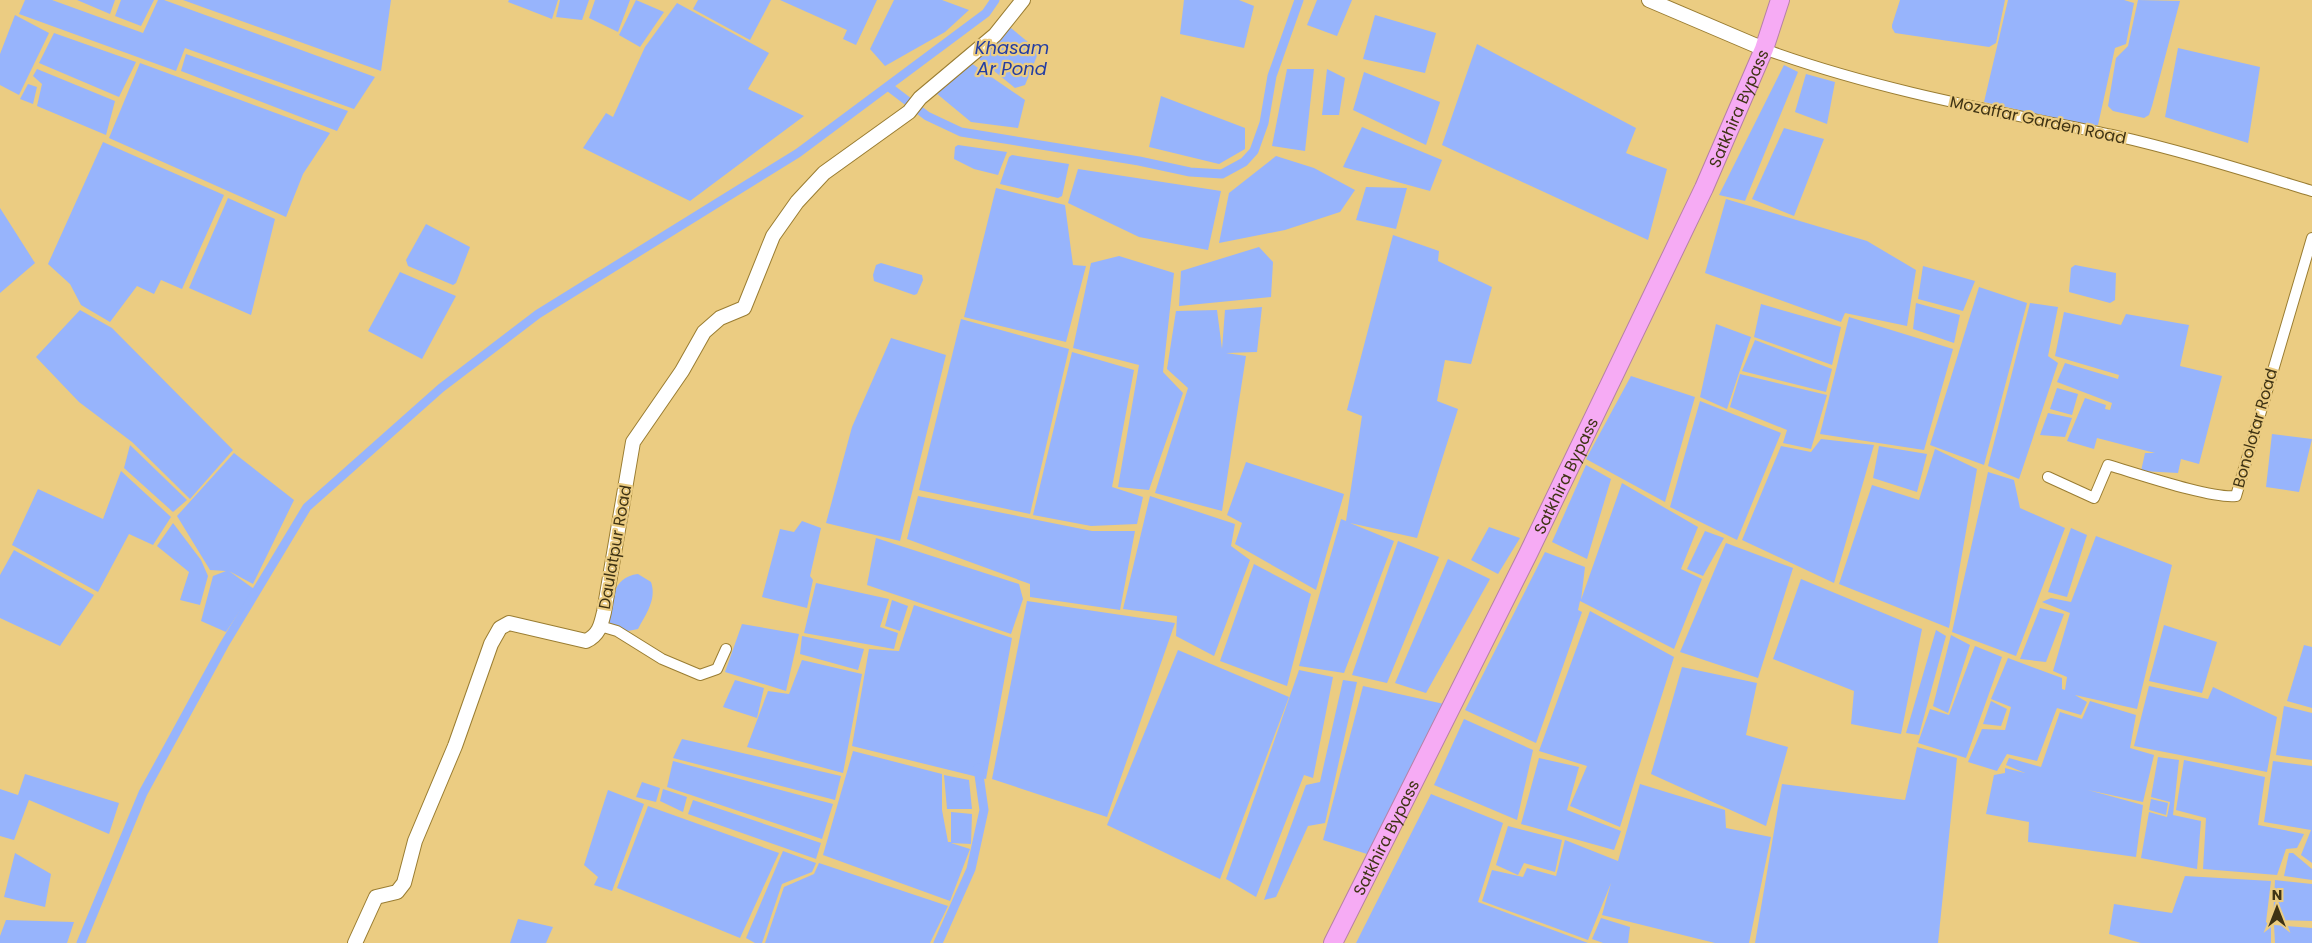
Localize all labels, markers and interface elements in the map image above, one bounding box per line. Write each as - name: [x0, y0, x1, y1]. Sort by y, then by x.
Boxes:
- water label: Khasam Ar Pond: [975, 35, 1049, 81]
- street label: Satkhira Bypass: [1703, 46, 1774, 171]
- street label: Mozaffar Garden Road: [1948, 90, 2128, 150]
- street label: Bonolotar Road: [2227, 366, 2283, 490]
- street label: Satkhira Bypass: [1528, 414, 1603, 538]
- street label: Daulatpur Road: [593, 483, 637, 611]
- street label: Satkhira Bypass: [1347, 776, 1425, 899]
- north arrow: [2252, 883, 2302, 933]
- text: N: [2272, 885, 2282, 905]

